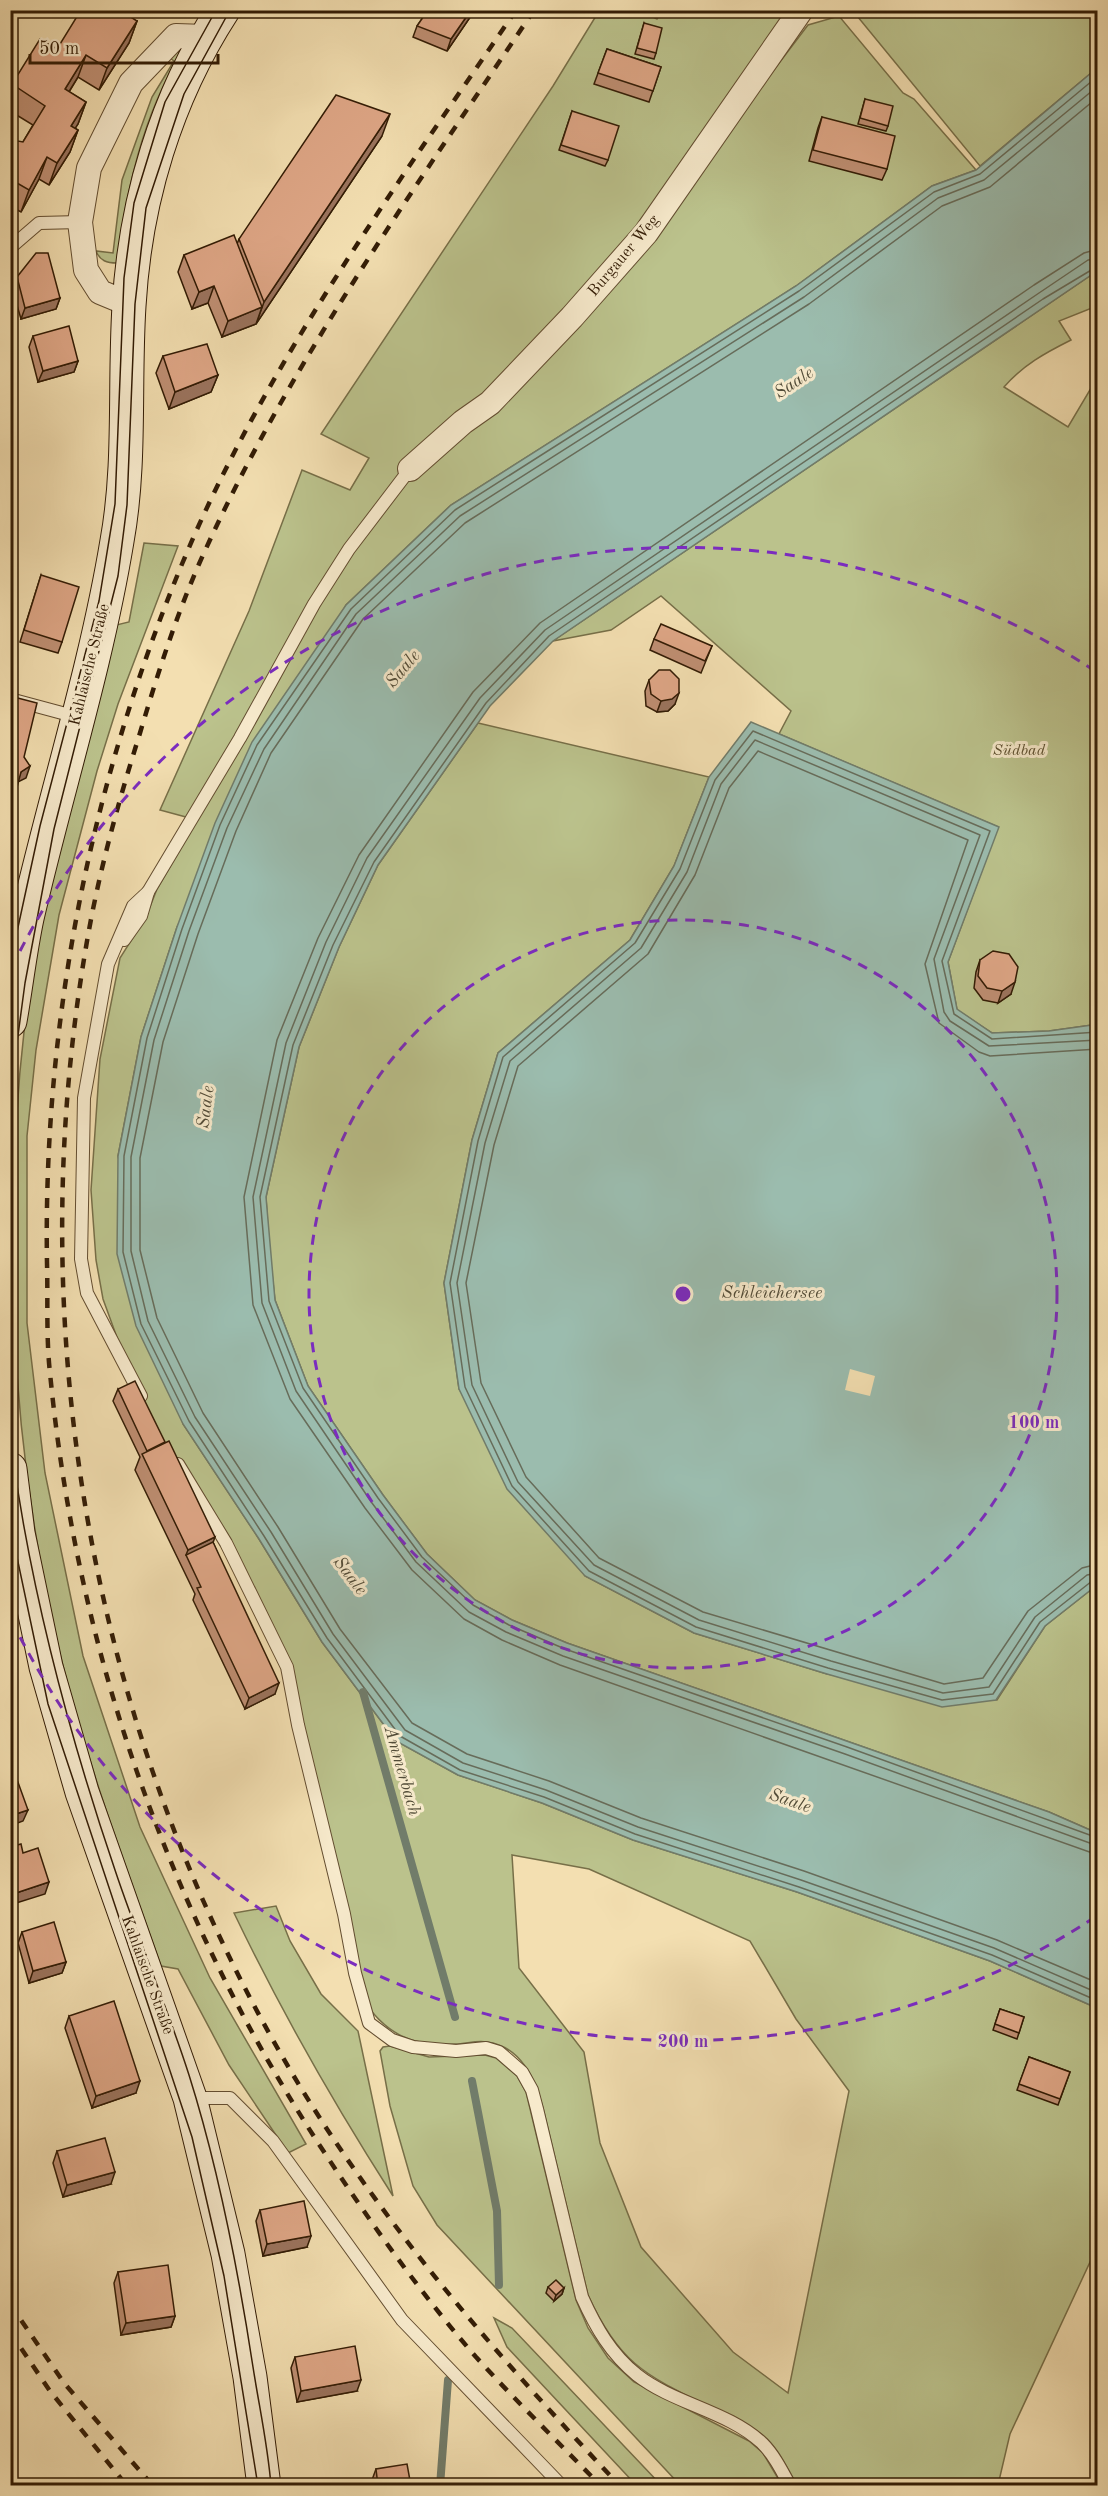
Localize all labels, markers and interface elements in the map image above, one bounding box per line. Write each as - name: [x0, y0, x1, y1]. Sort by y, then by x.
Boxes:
- scale bar: [30, 27, 218, 65]
- text: 50 m: [39, 40, 79, 58]
- street label: Burgauer Weg: [585, 212, 663, 300]
- water label: Saale: [771, 364, 817, 402]
- street label: Kahlaische Straße: [67, 602, 113, 728]
- water label: Saale: [382, 647, 424, 691]
- park label: Südbad: [993, 743, 1046, 759]
- water label: Saale: [194, 1085, 218, 1129]
- centre of rings: [673, 1284, 693, 1304]
- water label: Schleichersee: [722, 1284, 822, 1302]
- text: 100 m: [1009, 1414, 1059, 1432]
- water label: Saale: [330, 1553, 370, 1599]
- water label: Ammerbach: [380, 1723, 423, 1818]
- water label: Saale: [767, 1785, 813, 1817]
- street label: Kahlaische Straße: [118, 1913, 176, 2037]
- text: 200 m: [658, 2033, 708, 2051]

